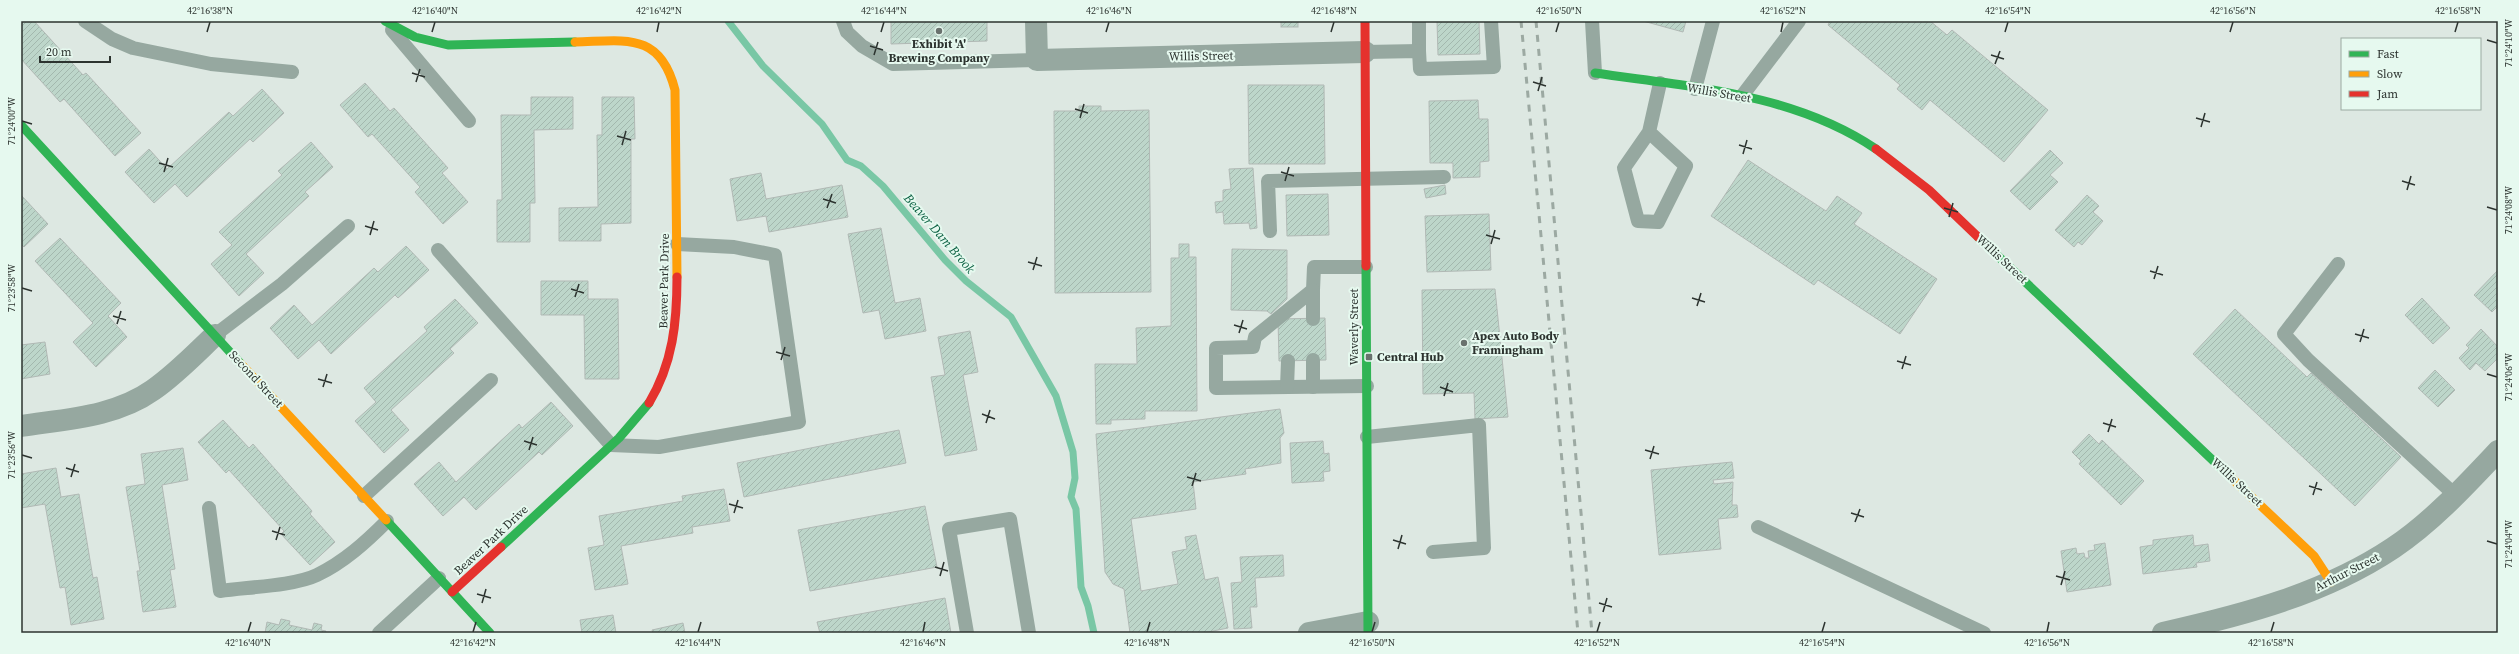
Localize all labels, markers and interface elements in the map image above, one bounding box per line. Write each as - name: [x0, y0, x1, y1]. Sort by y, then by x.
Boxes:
- text: 42°16'38"N: [187, 4, 233, 17]
- text: 42°16'40"N: [412, 4, 458, 17]
- text: 42°16'42"N: [636, 4, 682, 17]
- text: 42°16'44"N: [861, 4, 907, 17]
- text: 42°16'46"N: [1086, 4, 1132, 17]
- text: 42°16'48"N: [1311, 4, 1357, 17]
- text: 42°16'50"N: [1536, 4, 1582, 17]
- text: 42°16'52"N: [1760, 4, 1806, 17]
- text: 42°16'54"N: [1985, 4, 2031, 17]
- text: 42°16'56"N: [2210, 4, 2256, 17]
- text: 42°16'58"N: [2435, 4, 2481, 17]
- text: 71°24'10"W: [2502, 18, 2515, 67]
- marker: Exhibit 'A' Brewing Company: [934, 26, 944, 36]
- place label: Exhibit 'A' Brewing Company: [888, 36, 990, 66]
- scale bar: [40, 38, 110, 64]
- legend: [2341, 38, 2481, 110]
- text: 20 m: [46, 44, 72, 60]
- text: Fast: [2377, 46, 2399, 62]
- street label: Willis Street: [1169, 47, 1234, 65]
- text: Slow: [2377, 66, 2403, 82]
- street label: Willis Street: [1686, 80, 1752, 107]
- text: Jam: [2376, 86, 2398, 102]
- text: 71°24'00"W: [5, 96, 18, 145]
- text: 71°24'08"W: [2502, 185, 2515, 234]
- water label: Beaver Dam Brook: [900, 189, 979, 277]
- street label: Willis Street: [1973, 231, 2031, 287]
- street label: Beaver Park Drive: [655, 233, 673, 329]
- text: 71°23'58"W: [5, 263, 18, 312]
- street label: Waverly Street: [1346, 288, 1362, 365]
- place label: Apex Auto Body Framingham: [1472, 328, 1560, 358]
- marker: Apex Auto Body Framingham: [1459, 338, 1469, 348]
- street label: Second Street: [225, 347, 287, 411]
- place label: Central Hub: [1377, 349, 1444, 365]
- marker: Central Hub: [1364, 352, 1374, 362]
- text: 71°24'06"W: [2502, 352, 2515, 401]
- text: 71°23'56"W: [5, 430, 18, 479]
- street label: Willis Street: [2208, 454, 2266, 510]
- street label: Beaver Park Drive: [451, 502, 531, 578]
- text: 71°24'04"W: [2502, 519, 2515, 568]
- street label: Arthur Street: [2312, 549, 2382, 595]
- text: 42°16'40"N: [225, 636, 271, 649]
- text: 42°16'42"N: [450, 636, 496, 649]
- text: 42°16'44"N: [675, 636, 721, 649]
- text: 42°16'46"N: [900, 636, 946, 649]
- text: 42°16'48"N: [1124, 636, 1170, 649]
- text: 42°16'50"N: [1349, 636, 1395, 649]
- text: 42°16'52"N: [1574, 636, 1620, 649]
- text: 42°16'54"N: [1799, 636, 1845, 649]
- text: 42°16'56"N: [2024, 636, 2070, 649]
- text: 42°16'58"N: [2248, 636, 2294, 649]

